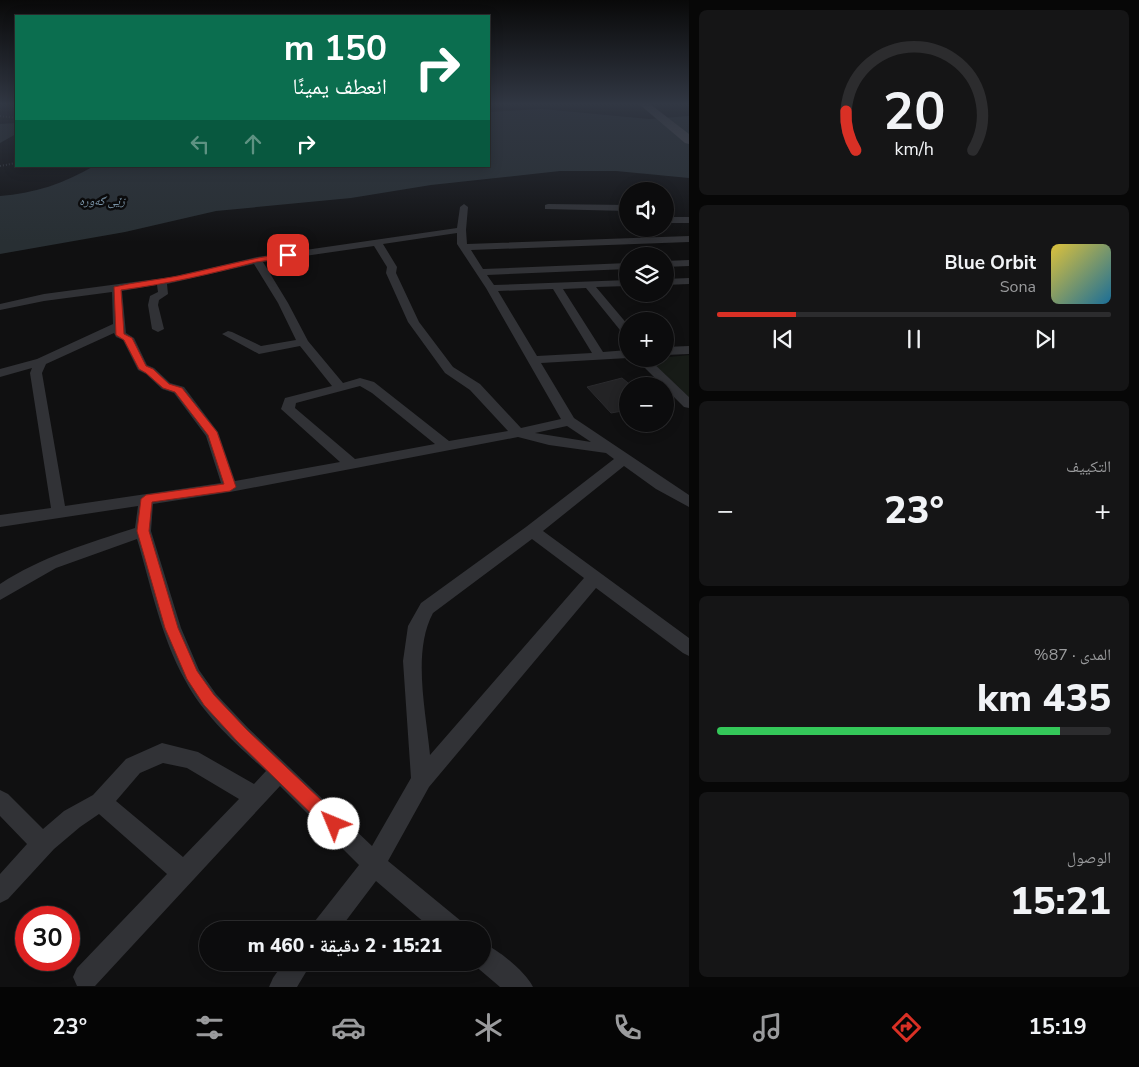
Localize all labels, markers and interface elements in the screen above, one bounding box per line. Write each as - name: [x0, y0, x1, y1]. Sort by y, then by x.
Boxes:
- text: 150 m: [284, 25, 387, 72]
- icon: right: [405, 35, 470, 100]
- text: انعطف يمينًا: [293, 72, 387, 102]
- text: 20: [883, 76, 945, 147]
- icon: left: [186, 130, 214, 158]
- icon: ahead: [239, 130, 267, 158]
- icon: right: [292, 130, 320, 158]
- text: km/h: [894, 137, 934, 161]
- map controls: [619, 182, 674, 432]
- button: sound: [619, 182, 674, 237]
- water label: زێی گەورە: [79, 193, 127, 209]
- pin: [267, 234, 309, 276]
- icon: arrive: [274, 241, 302, 269]
- button: layers: [619, 247, 674, 302]
- text: Blue Orbit: [945, 250, 1036, 276]
- text: Sona: [1000, 276, 1036, 298]
- button: +: [619, 312, 674, 367]
- icon: previous: [769, 325, 797, 353]
- icon: pause: [900, 325, 928, 353]
- icon: next: [1031, 325, 1059, 353]
- button: −: [619, 377, 674, 432]
- text: التكييف: [1066, 456, 1111, 478]
- text: 23°: [884, 485, 944, 536]
- text: −: [717, 492, 734, 530]
- text: +: [1094, 492, 1111, 530]
- text: المدى · 87%: [1034, 644, 1111, 666]
- text: 435 km: [977, 673, 1111, 724]
- position arrow: [307, 797, 359, 849]
- text: الوصول: [1067, 847, 1111, 869]
- text: 15:21: [1010, 876, 1111, 927]
- speed limit sign: 30: [15, 906, 80, 971]
- text: 15:21 · 2 دقيقة · 460 m: [248, 933, 442, 959]
- icon: filters: [192, 1010, 227, 1045]
- icon: car: [331, 1010, 366, 1045]
- icon: climate: [471, 1010, 506, 1045]
- icon: phone: [610, 1010, 645, 1045]
- icon: music: [750, 1010, 785, 1045]
- icon: directions: [889, 1010, 924, 1045]
- text: 23°: [52, 1012, 87, 1042]
- text: 15:19: [1029, 1012, 1087, 1042]

